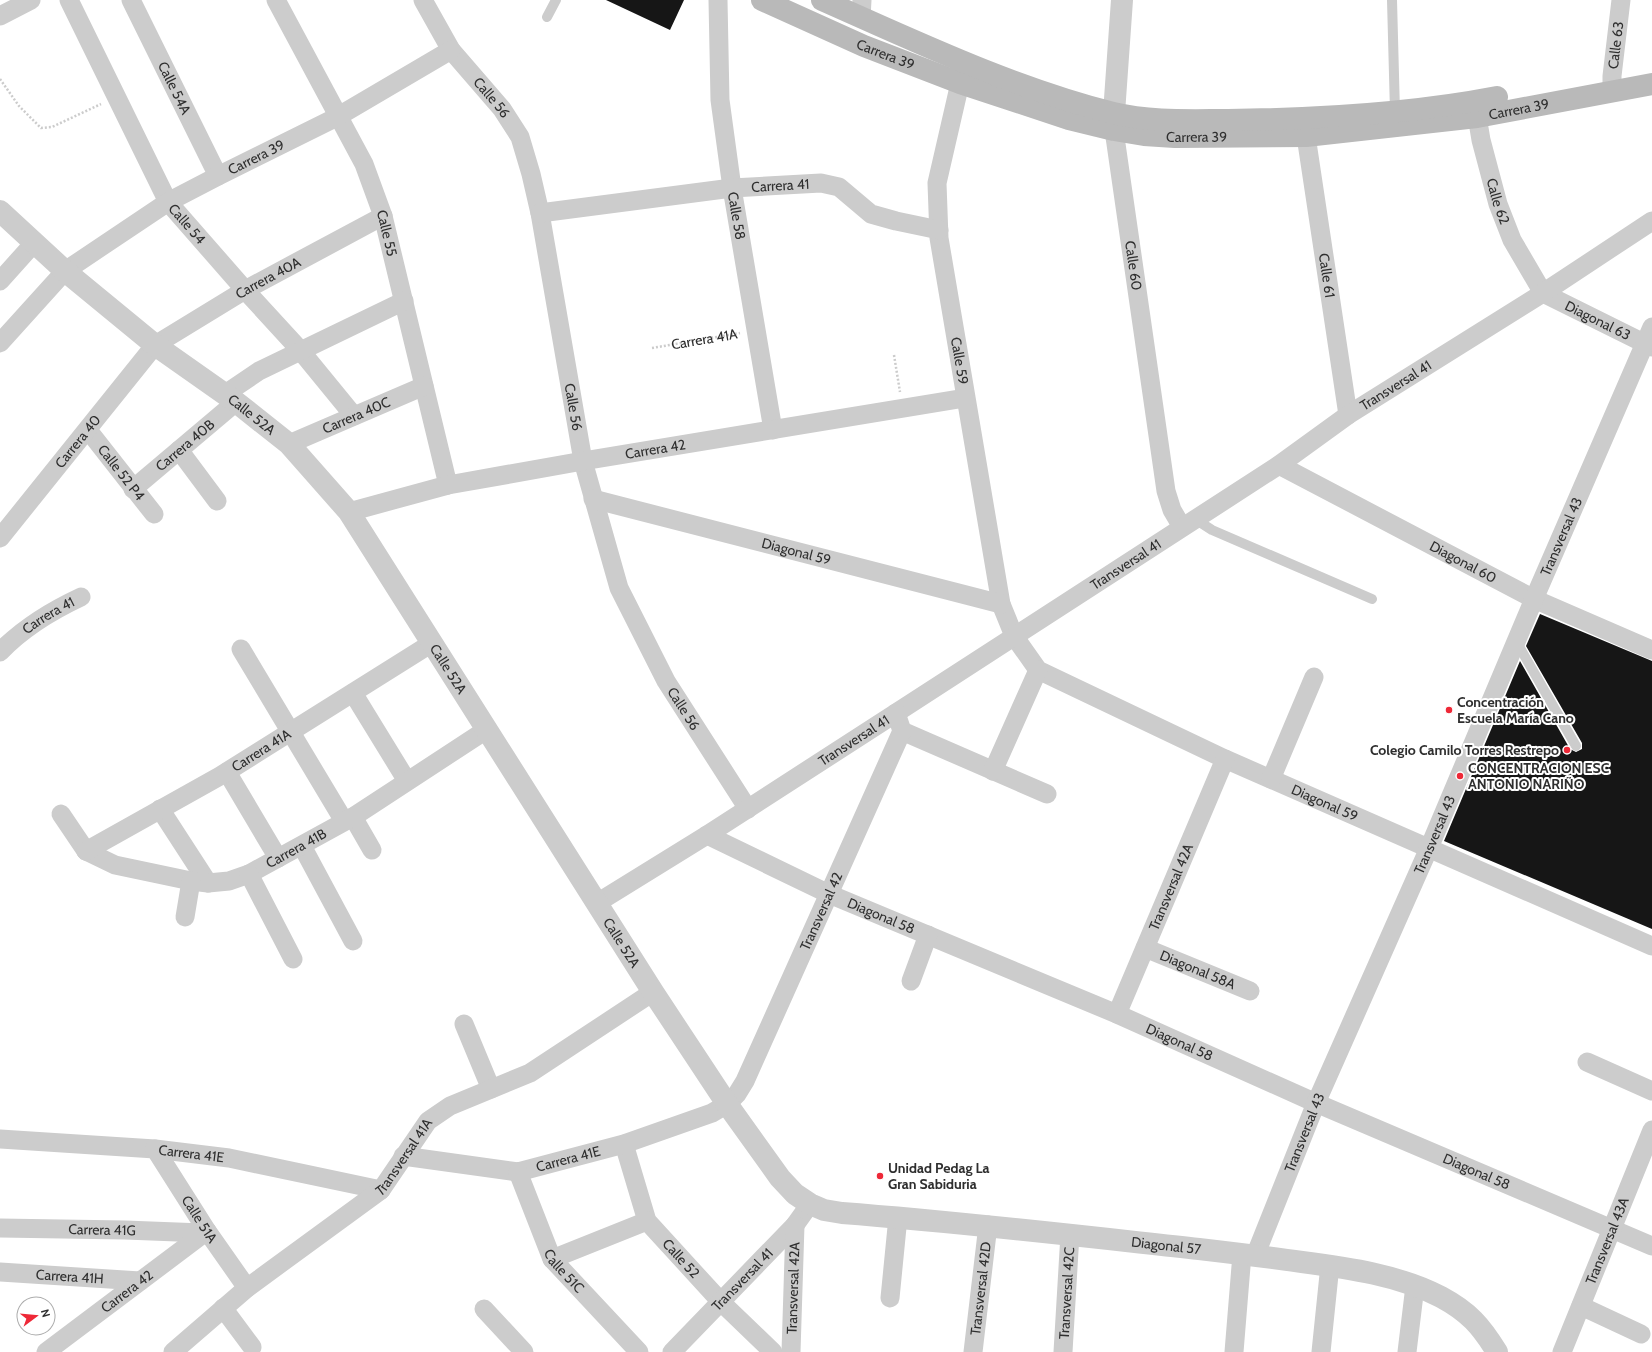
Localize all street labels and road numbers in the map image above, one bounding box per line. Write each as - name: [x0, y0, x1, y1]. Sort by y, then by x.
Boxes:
- street label: Calle 63: [1604, 20, 1627, 70]
- street label: Carrera 39: [854, 35, 917, 74]
- street label: Calle 54A: [154, 59, 195, 118]
- street label: Calle 56: [470, 73, 514, 121]
- street label: Carrera 39: [1487, 95, 1551, 124]
- street label: Carrera 39: [1166, 127, 1227, 146]
- street label: Carrera 39: [225, 135, 288, 179]
- street label: Carrera 41: [751, 175, 810, 196]
- street label: Calle 62: [1483, 176, 1514, 227]
- street label: Calle 58: [724, 190, 750, 241]
- street label: Calle 54: [165, 200, 210, 248]
- street label: Calle 55: [372, 207, 401, 258]
- street label: Calle 60: [1121, 240, 1146, 292]
- street label: Calle 61: [1315, 252, 1339, 299]
- street label: Carrera 40A: [232, 253, 304, 303]
- street label: Diagonal 63: [1562, 296, 1634, 344]
- street label: Carrera 41A: [670, 325, 739, 354]
- street label: Calle 59: [947, 336, 973, 386]
- street label: Transversal 41: [1357, 356, 1435, 414]
- street label: Calle 56: [561, 382, 587, 432]
- street label: Calle 52A: [224, 390, 279, 439]
- street label: Carrera 40C: [319, 393, 393, 438]
- street label: Carrera 40: [51, 411, 105, 472]
- street label: Carrera 40B: [152, 415, 218, 475]
- street label: Carrera 42: [624, 435, 687, 463]
- street label: Calle 52 P4: [94, 441, 149, 504]
- street label: Transversal 43: [1536, 494, 1586, 579]
- street label: Diagonal 59: [760, 534, 833, 569]
- street label: Transversal 41: [1087, 535, 1165, 594]
- street label: Diagonal 60: [1427, 537, 1500, 587]
- street label: Carrera 41: [18, 593, 77, 638]
- street label: Calle 52A: [426, 640, 471, 698]
- street label: Calle 56: [663, 684, 704, 734]
- street label: Transversal 41: [815, 711, 893, 770]
- street label: Carrera 41A: [228, 725, 294, 776]
- street label: Diagonal 59: [1289, 780, 1361, 825]
- street label: Transversal 43: [1410, 793, 1459, 877]
- street label: Carrera 41B: [263, 824, 330, 872]
- street label: Transversal 42A: [1145, 841, 1197, 933]
- street label: Transversal 42: [796, 869, 846, 953]
- street label: Diagonal 58: [845, 894, 918, 938]
- street label: Calle 52A: [599, 914, 644, 971]
- street label: Diagonal 58A: [1157, 946, 1239, 993]
- street label: Diagonal 58: [1143, 1019, 1216, 1065]
- street label: Transversal 43: [1280, 1090, 1328, 1175]
- street label: Transversal 41A: [372, 1114, 436, 1200]
- street label: Carrera 41E: [158, 1141, 225, 1166]
- street label: Carrera 41E: [534, 1142, 603, 1176]
- street label: Diagonal 58: [1440, 1149, 1513, 1194]
- street label: Calle 51A: [178, 1192, 222, 1247]
- street label: Transversal 43A: [1581, 1194, 1633, 1287]
- street label: Carrera 41G: [68, 1220, 136, 1239]
- street label: Diagonal 57: [1130, 1233, 1202, 1258]
- street label: Calle 52: [659, 1235, 704, 1282]
- street label: Transversal 42A: [783, 1241, 803, 1334]
- street label: Transversal 42D: [966, 1241, 995, 1336]
- street label: Transversal 41: [708, 1244, 777, 1315]
- street label: Calle 51C: [540, 1246, 588, 1297]
- street label: Transversal 42C: [1055, 1246, 1078, 1340]
- street label: Carrera 41H: [35, 1265, 104, 1288]
- street label: Carrera 42: [97, 1266, 156, 1317]

